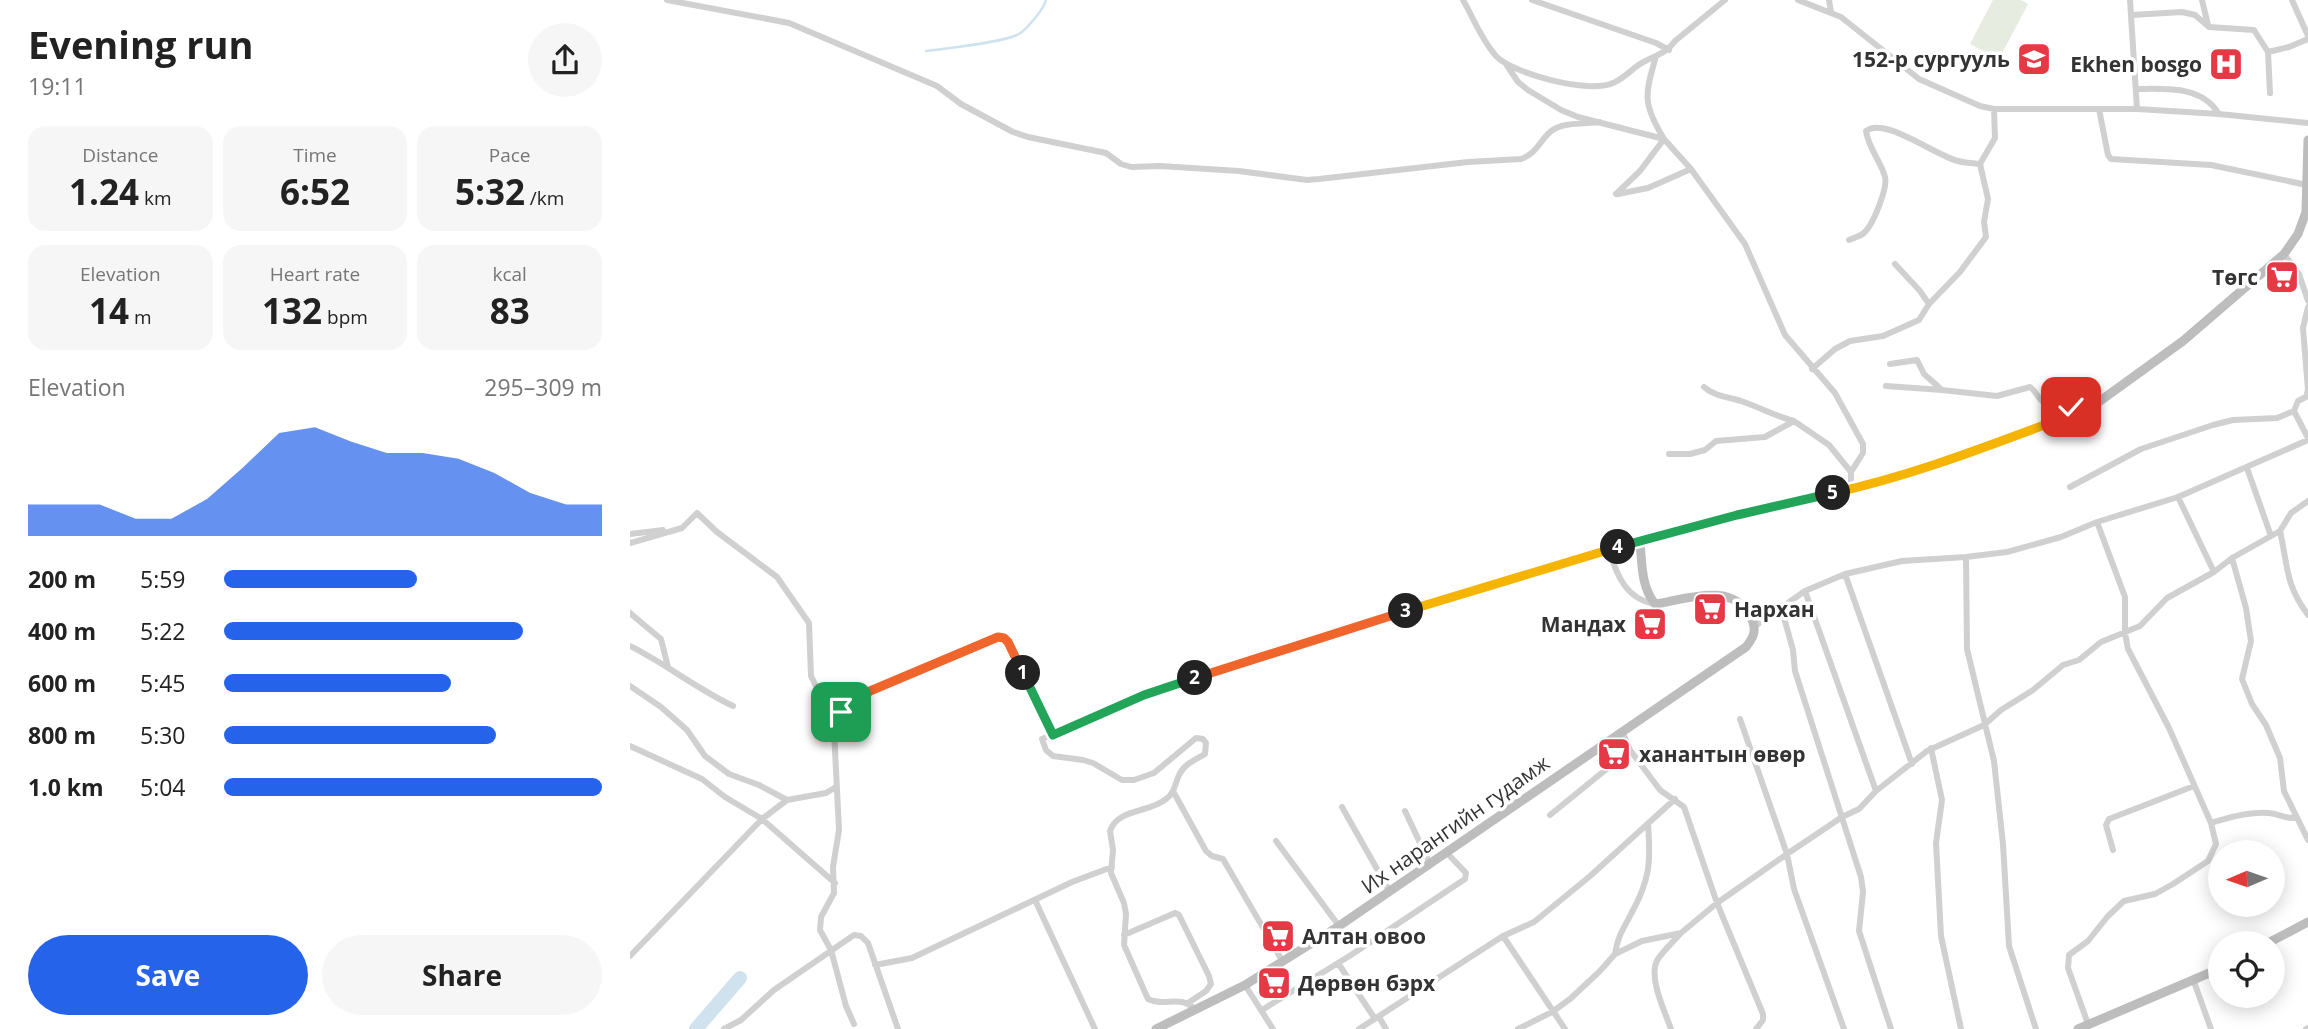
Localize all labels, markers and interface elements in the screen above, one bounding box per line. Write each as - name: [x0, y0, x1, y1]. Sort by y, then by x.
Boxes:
- text: Evening run: [28, 18, 253, 70]
- button: share: [528, 23, 602, 97]
- school or university icon: 152-р сургууль: [2015, 40, 2053, 78]
- place label: 152-р сургууль: [1852, 45, 2010, 73]
- hospital icon: Ekhen bosgo: [2207, 45, 2245, 83]
- place label: Ekhen bosgo: [2070, 50, 2202, 78]
- text: 19:11: [28, 70, 87, 102]
- text: Distance: [82, 142, 159, 168]
- text: Time: [293, 142, 337, 168]
- text: Pace: [489, 142, 531, 168]
- text: 1.24: [69, 168, 139, 215]
- text: 6:52: [280, 168, 350, 215]
- text: 5:32: [455, 168, 525, 215]
- text: km: [139, 185, 172, 211]
- text: /km: [525, 185, 564, 211]
- supermarket icon: Төгс: [2263, 258, 2301, 296]
- text: Elevation: [80, 261, 161, 287]
- text: Heart rate: [270, 261, 360, 287]
- text: kcal: [492, 261, 527, 287]
- place label: Төгс: [2212, 263, 2258, 291]
- text: 14: [89, 287, 129, 334]
- text: 132: [262, 287, 322, 334]
- text: 83: [490, 287, 530, 334]
- text: m: [129, 304, 152, 330]
- text: bpm: [322, 304, 368, 330]
- text: Elevation: [28, 371, 126, 403]
- text: 295–309 m: [484, 371, 602, 403]
- pin: [2041, 377, 2101, 437]
- icon: check: [2052, 388, 2090, 426]
- pin: 5: [1816, 476, 1850, 510]
- text: 5: [1827, 479, 1838, 505]
- pin: 4: [1600, 530, 1636, 564]
- text: 4: [1612, 533, 1623, 559]
- text: 200 m: [28, 563, 96, 595]
- text: 5:59: [140, 563, 186, 595]
- supermarket icon: Нархан: [1691, 590, 1729, 628]
- pin: 3: [1388, 594, 1424, 628]
- place label: Нархан: [1734, 595, 1815, 623]
- text: 3: [1400, 597, 1411, 623]
- supermarket icon: Мандах: [1631, 605, 1669, 643]
- place label: Мандах: [1541, 610, 1627, 638]
- text: 400 m: [28, 615, 96, 647]
- text: 5:22: [140, 615, 186, 647]
- pin: 1: [1006, 656, 1040, 690]
- text: 1: [1017, 659, 1028, 685]
- pin: 2: [1178, 660, 1212, 696]
- text: 2: [1189, 664, 1200, 690]
- text: 600 m: [28, 667, 96, 699]
- text: 5:45: [140, 667, 186, 699]
- pin: [811, 682, 871, 742]
- icon: arrive: [822, 693, 860, 731]
- text: 800 m: [28, 719, 96, 751]
- text: 5:30: [140, 719, 186, 751]
- supermarket icon: ханантын өвөр: [1595, 735, 1633, 773]
- place label: ханантын өвөр: [1639, 740, 1806, 768]
- street label: Их нарангийн гудамж: [1355, 748, 1555, 900]
- text: 1.0 km: [28, 771, 104, 803]
- text: 5:04: [140, 771, 186, 803]
- north arrow: [2208, 840, 2286, 917]
- map controls: [2208, 840, 2285, 1008]
- supermarket icon: Алтан овоо: [1259, 917, 1297, 955]
- place label: Алтан овоо: [1302, 922, 1426, 950]
- button: locate: [2208, 931, 2285, 1008]
- button: Save: [28, 935, 308, 1015]
- button: Share: [322, 935, 602, 1015]
- supermarket icon: Дөрвөн бэрх: [1255, 964, 1293, 1002]
- place label: Дөрвөн бэрх: [1298, 969, 1436, 997]

